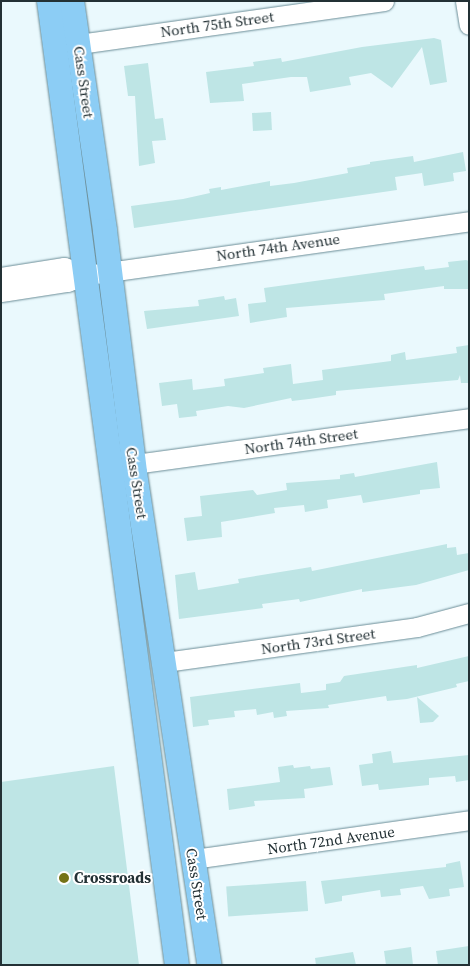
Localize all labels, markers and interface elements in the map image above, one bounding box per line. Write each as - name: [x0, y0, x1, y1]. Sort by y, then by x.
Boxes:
- street label: North 75th Street: [159, 7, 275, 41]
- street label: Cass Street: [70, 45, 98, 119]
- street label: North 74th Avenue: [215, 229, 341, 265]
- street label: North 74th Street: [243, 424, 359, 458]
- street label: Cass Street: [122, 446, 152, 520]
- street label: North 73rd Street: [260, 624, 376, 658]
- street label: North 72nd Avenue: [266, 822, 396, 858]
- street label: Cass Street: [182, 847, 212, 921]
- place label: Crossroads: [74, 869, 151, 887]
- marker: Crossroads: [58, 872, 70, 884]

